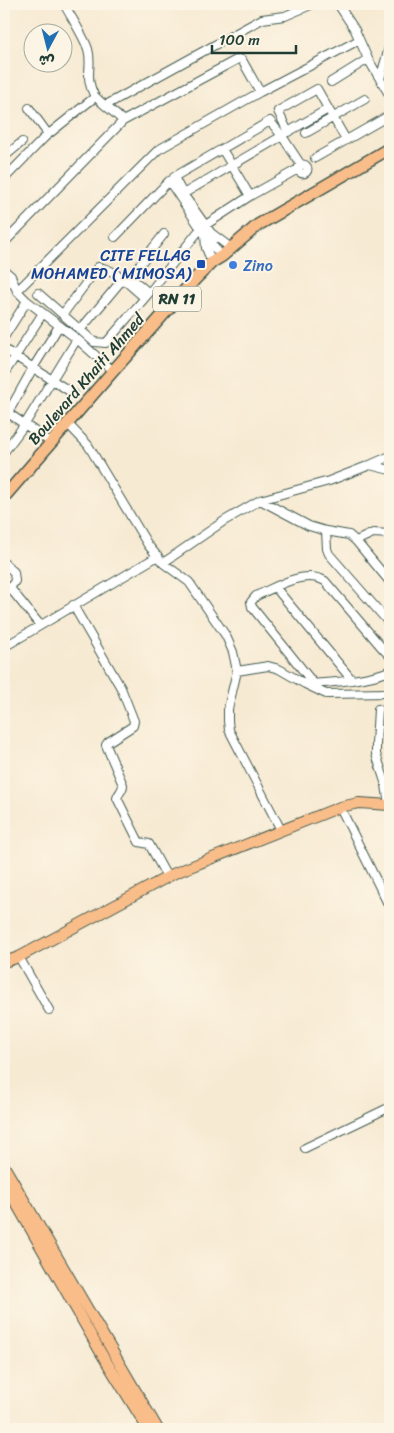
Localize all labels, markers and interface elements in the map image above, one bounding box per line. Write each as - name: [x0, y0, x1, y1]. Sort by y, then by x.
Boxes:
- north arrow: [22, 22, 72, 72]
- scale bar: [212, 22, 295, 54]
- text: 100 m: [219, 27, 260, 53]
- text: ش: [37, 47, 56, 74]
- place label: CITE FELLAG MOHAMED ( MIMOSA): [31, 241, 192, 288]
- place label: Zino: [243, 251, 273, 280]
- marker: CITE FELLAG MOHAMED ( MIMOSA): [195, 258, 207, 270]
- marker: Zino: [227, 259, 239, 271]
- road number: RN 11: [153, 286, 201, 312]
- street label: Boulevard Khaiti Ahmed: [20, 305, 153, 452]

